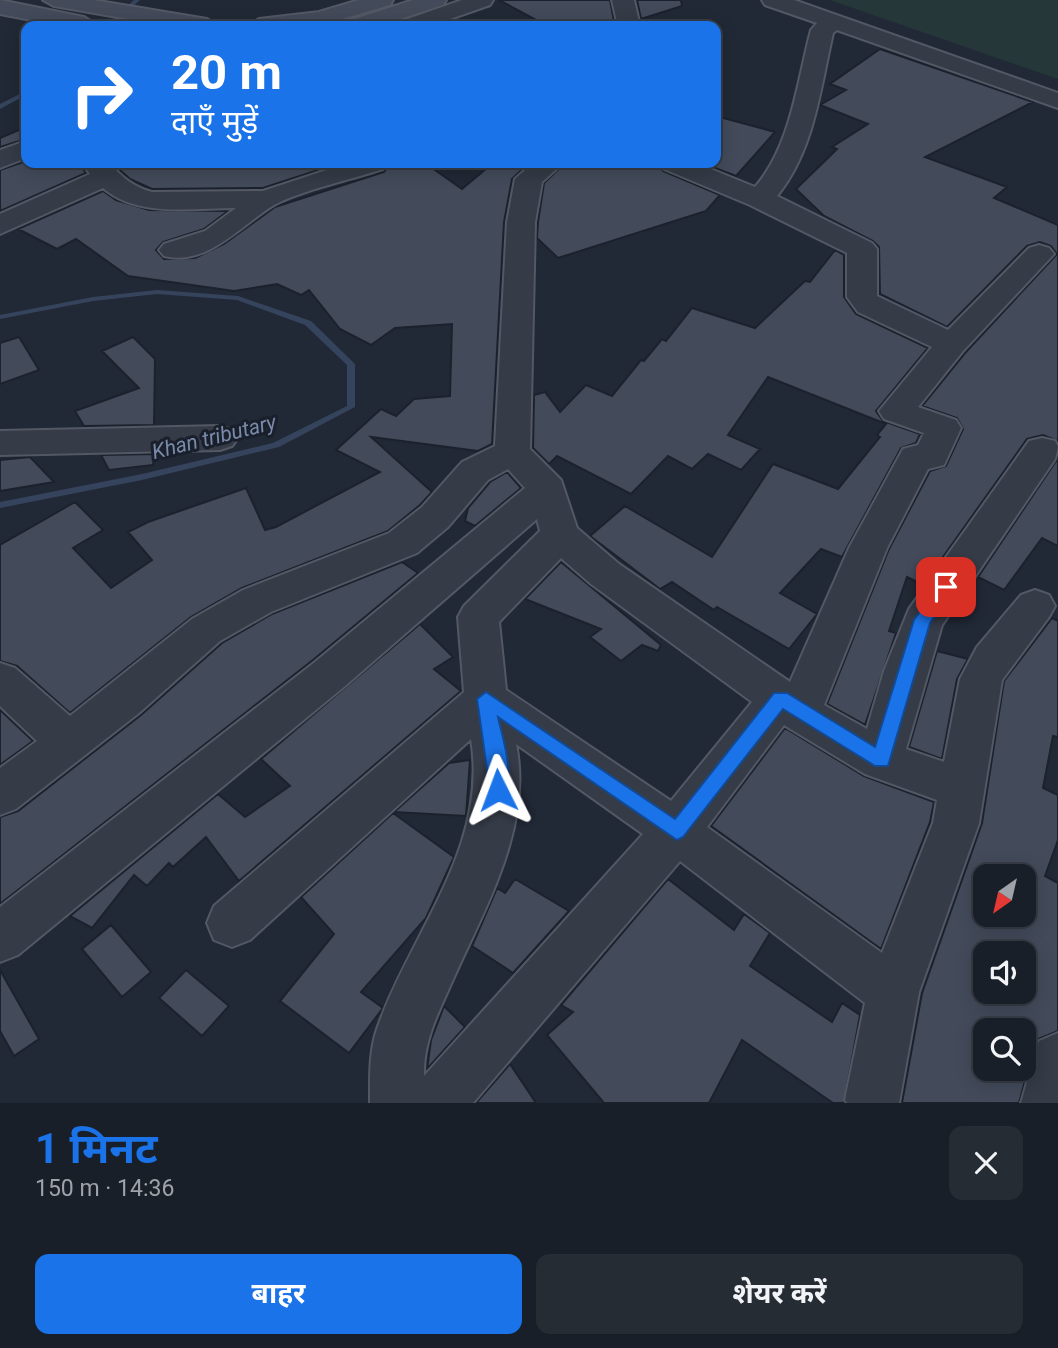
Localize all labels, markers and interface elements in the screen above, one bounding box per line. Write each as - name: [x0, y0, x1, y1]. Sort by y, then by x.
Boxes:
- text: 20 m: [171, 44, 282, 101]
- icon: right: [56, 49, 147, 140]
- text: दाएँ मुड़ें: [171, 103, 258, 141]
- water label: Khan tributary: [149, 410, 280, 464]
- pin: [916, 557, 976, 617]
- icon: arrive: [927, 568, 965, 606]
- position arrow: [461, 753, 535, 827]
- north arrow: [973, 864, 1036, 928]
- map controls: [973, 864, 1036, 1081]
- button: sound: [973, 941, 1036, 1004]
- button: search: [973, 1018, 1036, 1081]
- text: 1 मिनट: [35, 1124, 158, 1173]
- button: close: [949, 1126, 1023, 1200]
- text: 150 m · 14:36: [35, 1175, 174, 1202]
- button: बाहर: [35, 1254, 522, 1334]
- button: शेयर करें: [536, 1254, 1023, 1334]

